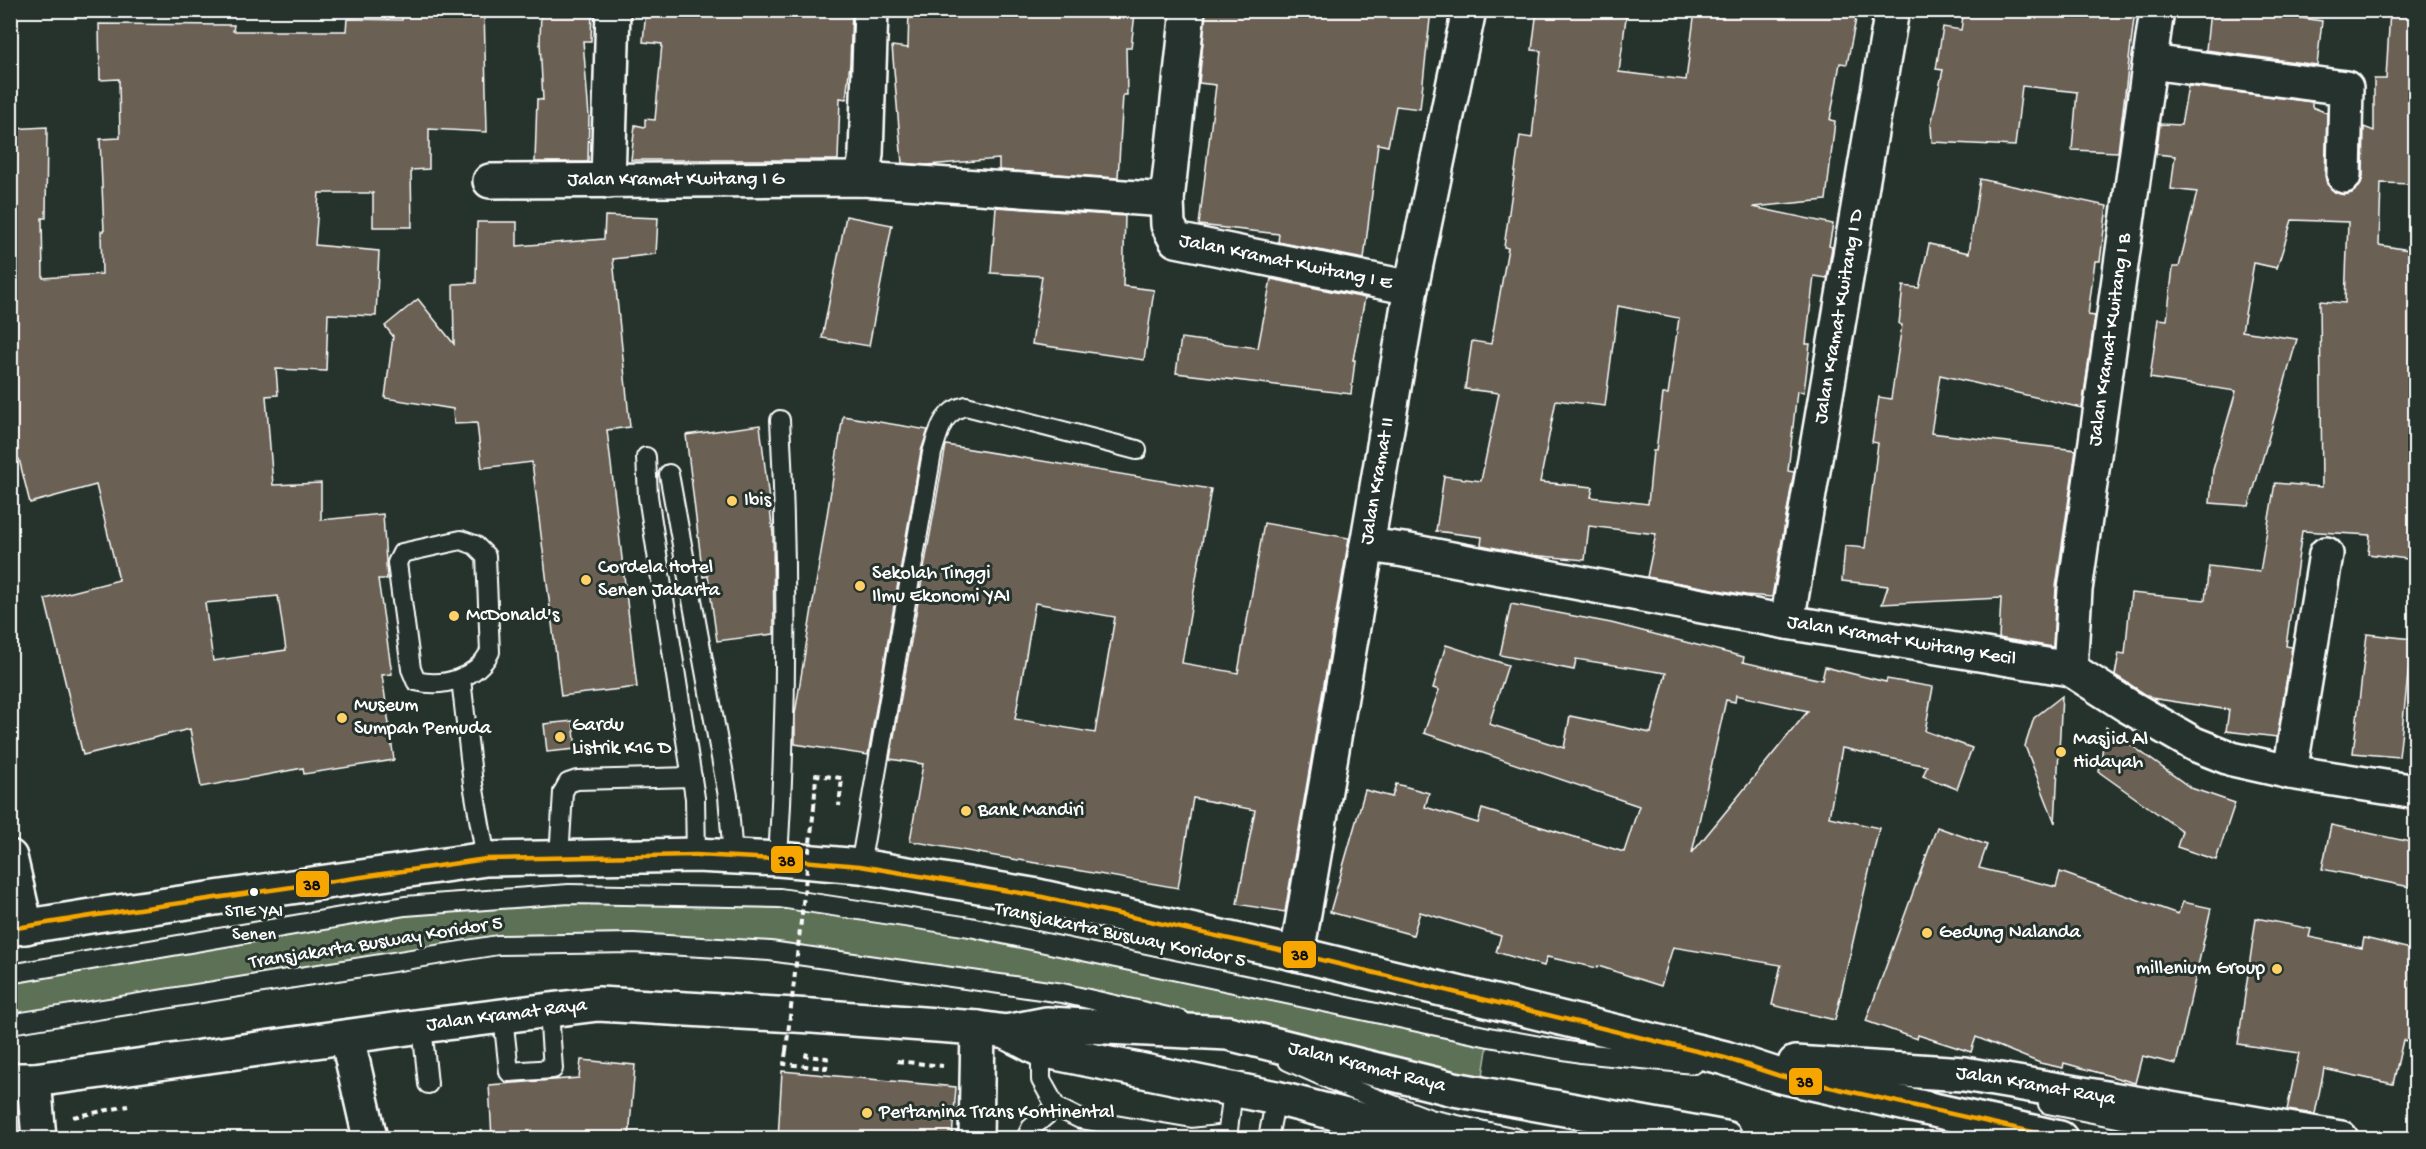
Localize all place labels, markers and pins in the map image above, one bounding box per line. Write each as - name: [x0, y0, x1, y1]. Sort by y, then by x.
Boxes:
- place label: Ibis: [744, 490, 772, 513]
- marker: Ibis: [725, 494, 739, 508]
- place label: Cordela Hotel Senen Jakarta: [598, 557, 721, 603]
- place label: Sekolah Tinggi Ilmu Ekonomi YAI: [872, 563, 1010, 609]
- marker: Cordela Hotel Senen Jakarta: [579, 573, 593, 587]
- marker: Sekolah Tinggi Ilmu Ekonomi YAI: [853, 579, 867, 593]
- place label: McDonald's: [466, 605, 560, 628]
- marker: McDonald's: [447, 609, 461, 623]
- place label: Museum Sumpah Pemuda: [354, 695, 492, 741]
- marker: Museum Sumpah Pemuda: [335, 711, 349, 725]
- place label: Gardu Listrik K16 D: [572, 715, 672, 761]
- place label: Masjid Al Hidayah: [2073, 729, 2148, 775]
- marker: Gardu Listrik K16 D: [553, 730, 567, 744]
- marker: Masjid Al Hidayah: [2054, 745, 2068, 759]
- place label: Bank Mandiri: [977, 800, 1084, 823]
- marker: Bank Mandiri: [959, 804, 973, 818]
- marker: STIE YAI Senen: [248, 886, 260, 898]
- place label: STIE YAI Senen: [225, 902, 283, 946]
- place label: Gedung Nalanda: [1939, 922, 2082, 945]
- marker: Gedung Nalanda: [1920, 926, 1934, 940]
- place label: millenium Group: [2136, 958, 2265, 981]
- marker: millenium Group: [2270, 962, 2284, 976]
- place label: Pertamina Trans Kontinental: [878, 1102, 1114, 1125]
- marker: Pertamina Trans Kontinental: [860, 1106, 874, 1120]

